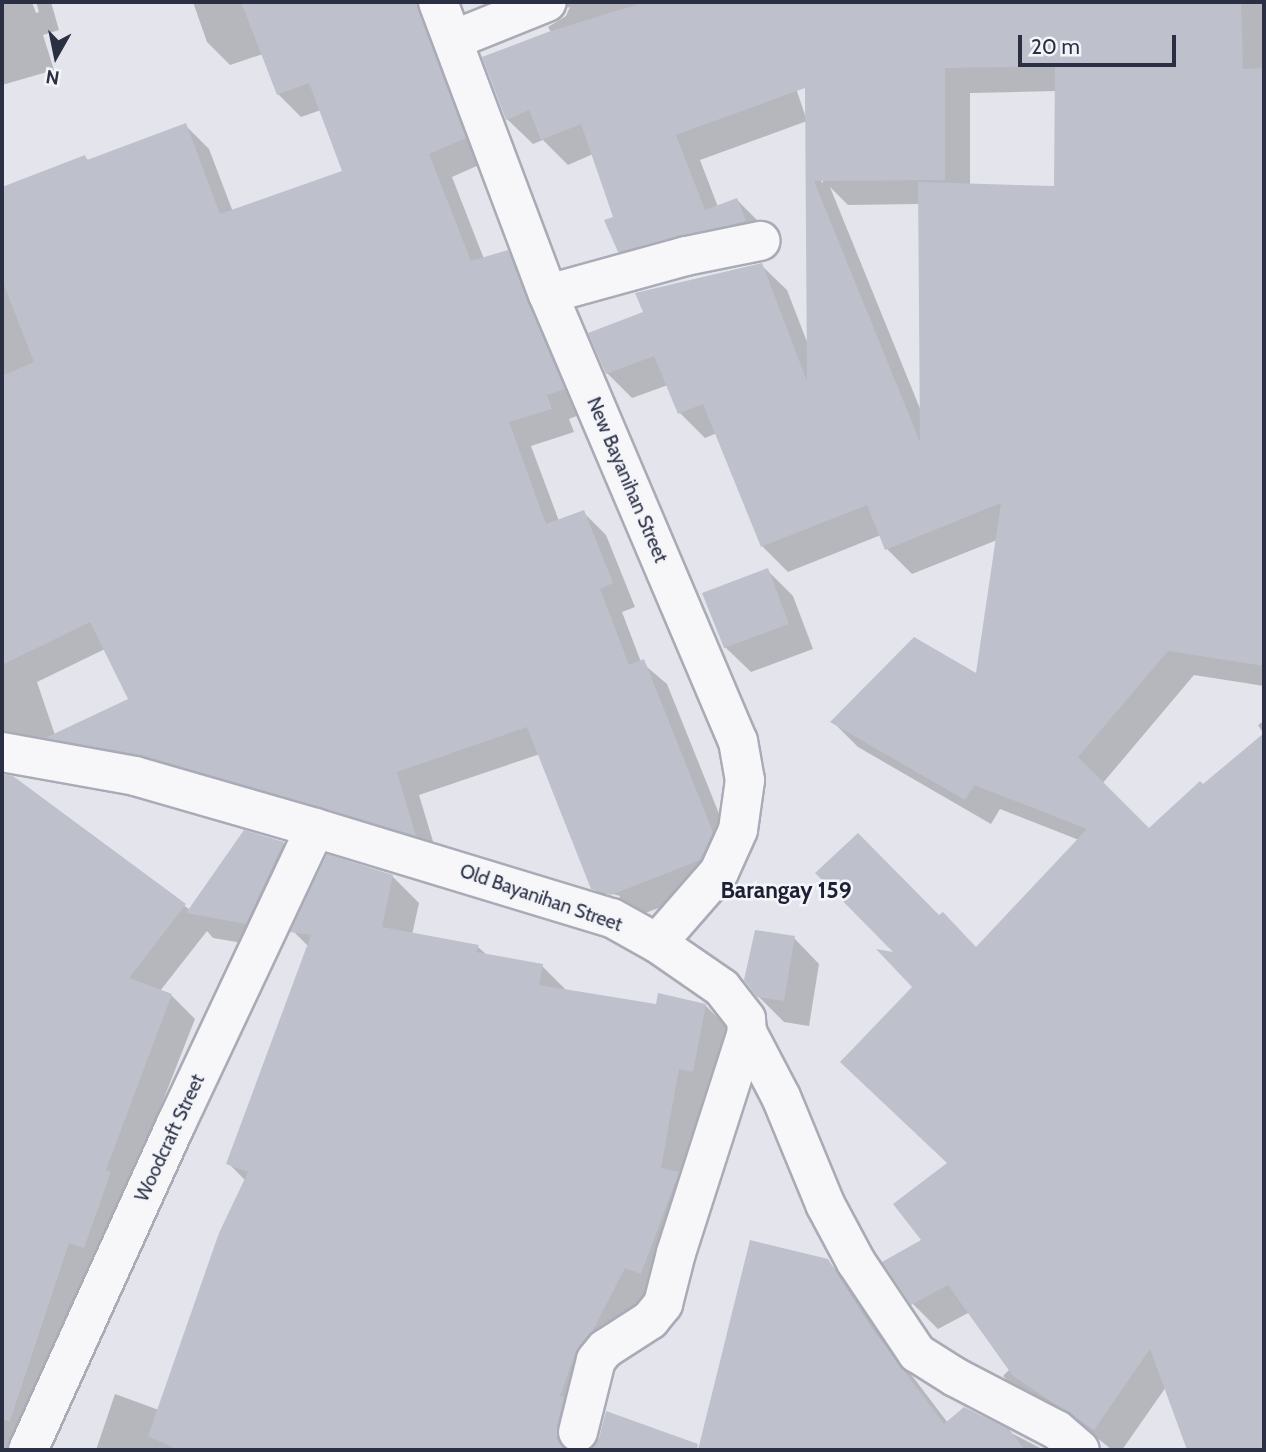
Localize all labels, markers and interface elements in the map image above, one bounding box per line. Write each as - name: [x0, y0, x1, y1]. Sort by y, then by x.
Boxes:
- north arrow: [21, 21, 91, 91]
- scale bar: [1021, 21, 1178, 65]
- text: 20 m: [1031, 34, 1080, 59]
- text: N: [44, 65, 61, 90]
- street label: New Bayanihan Street: [582, 394, 672, 566]
- street label: Old Bayanihan Street: [457, 860, 625, 936]
- district label: Barangay 159: [720, 876, 852, 904]
- street label: Woodcraft Street: [131, 1071, 209, 1205]

